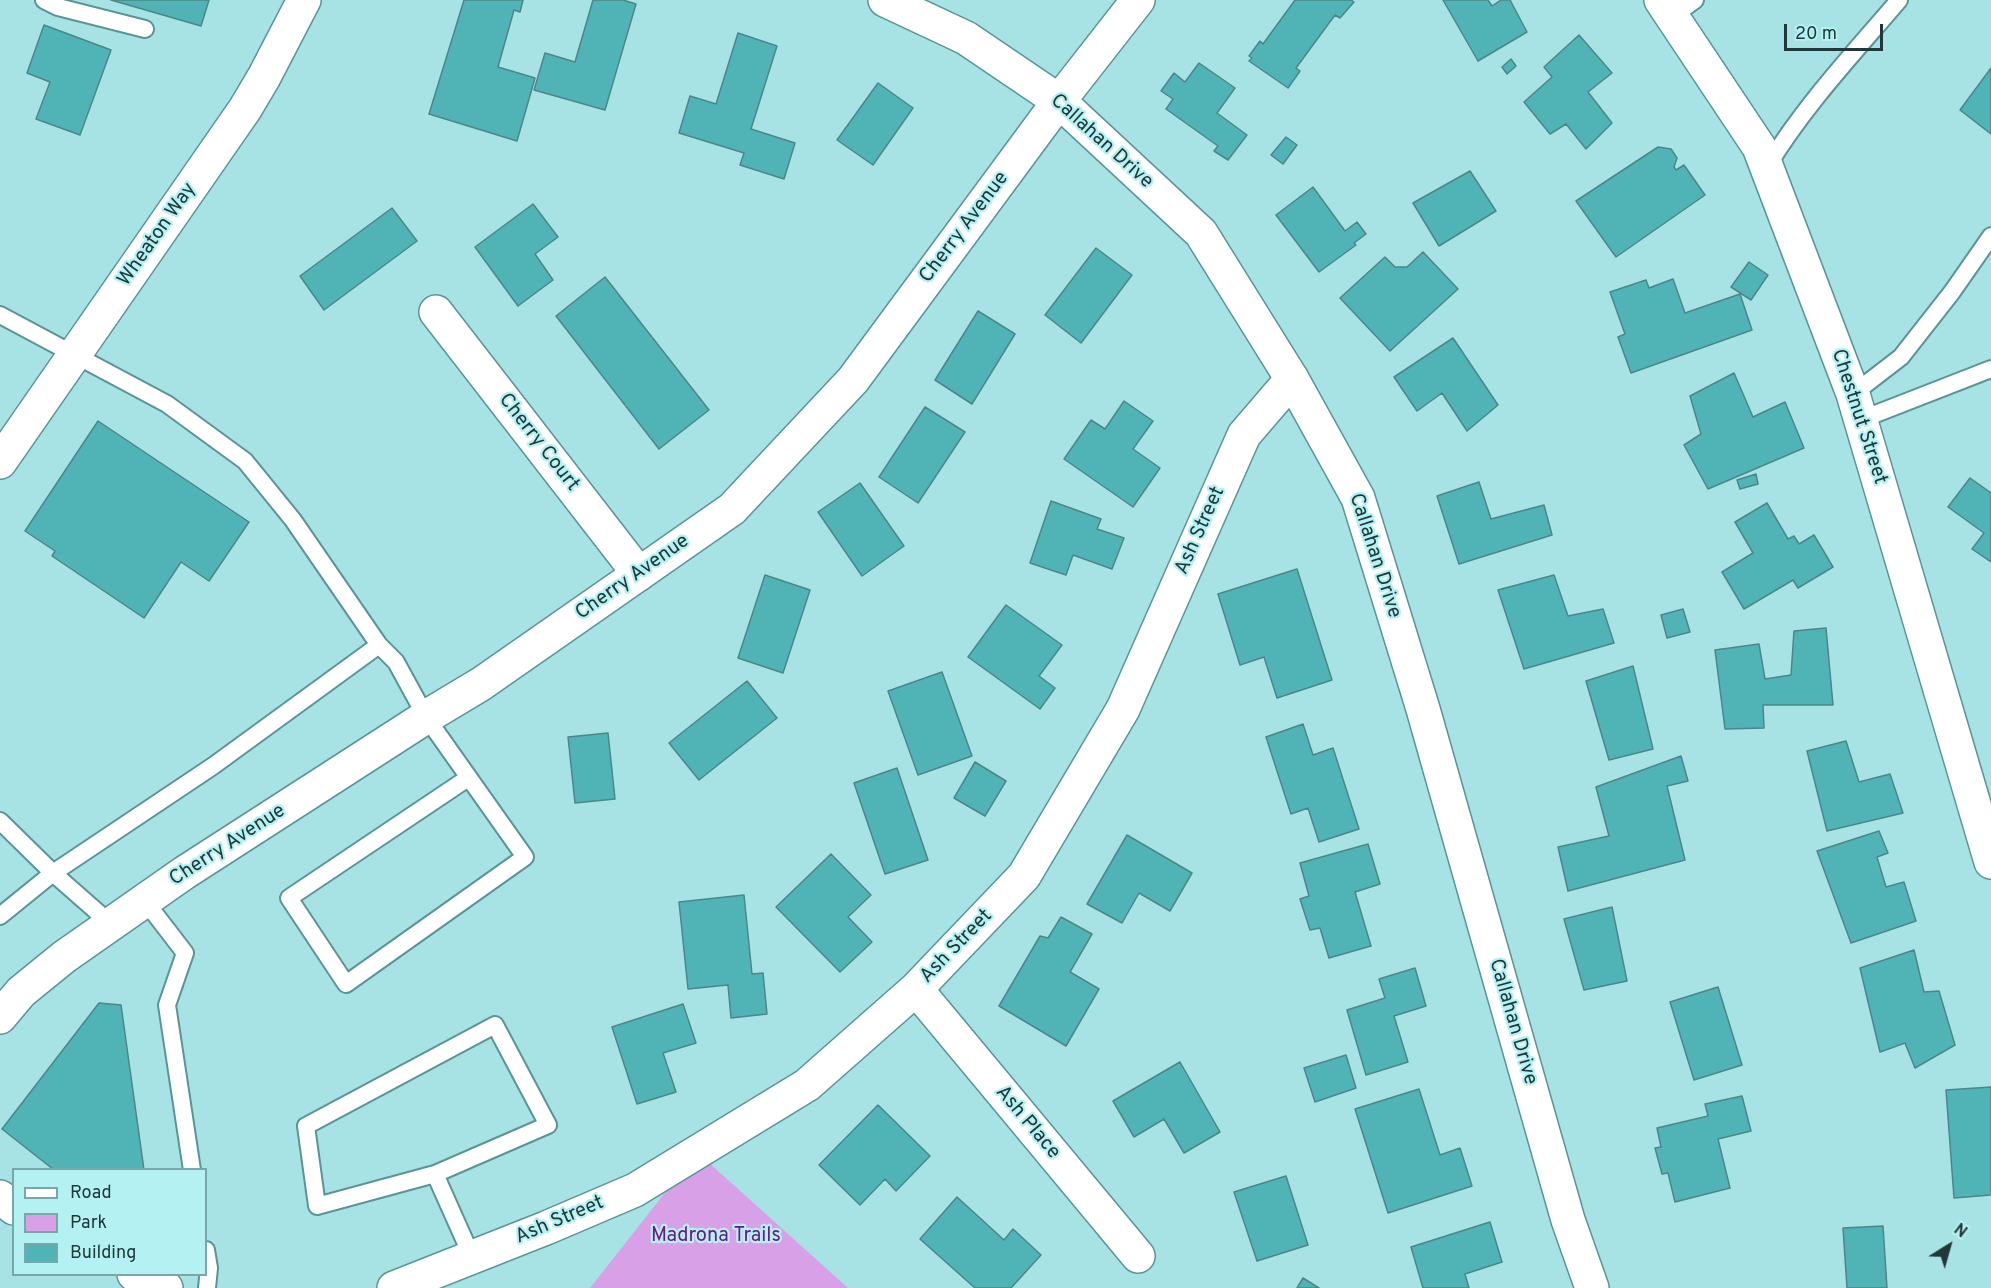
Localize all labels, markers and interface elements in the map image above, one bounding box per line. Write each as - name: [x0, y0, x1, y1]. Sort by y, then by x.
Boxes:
- scale bar: [1787, 12, 1886, 50]
- text: 20 m: [1795, 23, 1837, 46]
- street label: Callahan Drive: [1045, 90, 1157, 194]
- street label: Cherry Avenue: [915, 168, 1015, 288]
- street label: Wheaton Way: [113, 179, 203, 291]
- street label: Chestnut Street: [1825, 346, 1891, 488]
- street label: Cherry Court: [492, 389, 584, 497]
- street label: Ash Street: [1171, 483, 1231, 579]
- street label: Callahan Drive: [1343, 491, 1405, 621]
- street label: Cherry Avenue: [572, 530, 694, 626]
- street label: Cherry Avenue: [166, 800, 290, 892]
- street label: Ash Street: [916, 905, 998, 989]
- street label: Callahan Drive: [1483, 956, 1541, 1088]
- street label: Ash Place: [989, 1081, 1065, 1165]
- legend: [12, 1168, 207, 1276]
- text: Road: [70, 1182, 112, 1205]
- street label: Ash Street: [512, 1192, 608, 1250]
- text: Park: [70, 1212, 107, 1235]
- north arrow: [1919, 1216, 1979, 1276]
- text: N: [1949, 1220, 1970, 1243]
- park label: Madrona Trails: [651, 1225, 781, 1249]
- text: Building: [70, 1242, 136, 1265]

